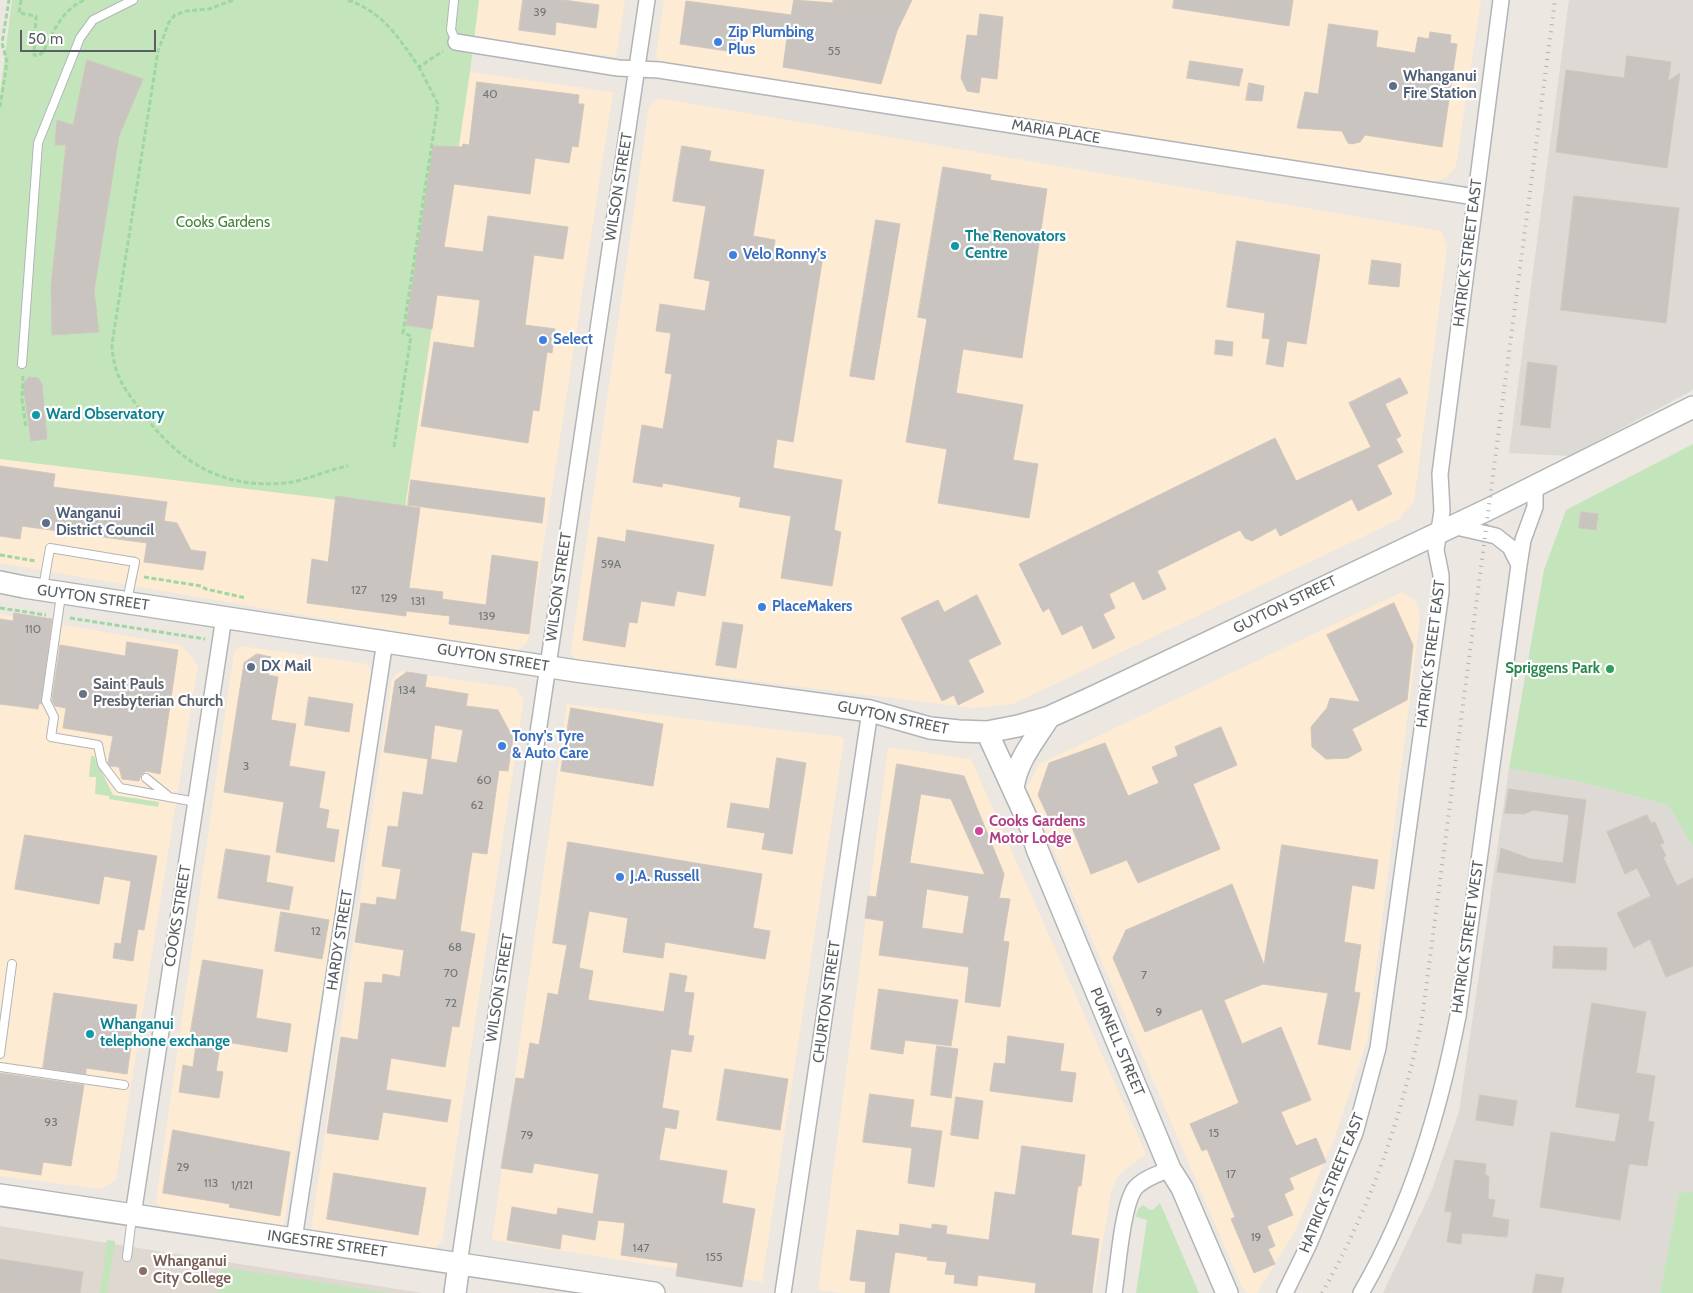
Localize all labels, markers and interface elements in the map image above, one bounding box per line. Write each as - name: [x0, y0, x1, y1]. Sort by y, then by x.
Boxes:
- house number: 39: [533, 5, 547, 19]
- scale bar: [22, 20, 159, 52]
- place label: Zip Plumbing Plus: [728, 24, 814, 59]
- text: 50 m: [28, 30, 63, 48]
- marker: Zip Plumbing Plus: [712, 36, 724, 48]
- house number: 55: [828, 44, 840, 58]
- place label: Whanganui Fire Station: [1403, 68, 1477, 103]
- marker: Whanganui Fire Station: [1387, 80, 1399, 92]
- house number: 40: [482, 87, 498, 101]
- street label: MARIA PLACE: [1010, 116, 1102, 148]
- street label: WILSON STREET: [601, 131, 637, 243]
- street label: HATRICK STREET EAST: [1450, 178, 1486, 328]
- park label: Cooks Gardens: [176, 214, 270, 232]
- place label: The Renovators Centre: [965, 228, 1066, 263]
- marker: The Renovators Centre: [949, 240, 961, 252]
- place label: Velo Ronny’s: [743, 246, 826, 264]
- marker: Velo Ronny’s: [727, 249, 739, 261]
- place label: Select: [553, 331, 593, 349]
- marker: Select: [537, 334, 549, 346]
- place label: Ward Observatory: [46, 406, 164, 424]
- marker: Ward Observatory: [30, 409, 42, 421]
- place label: Wanganui District Council: [56, 505, 154, 540]
- marker: Wanganui District Council: [40, 517, 52, 529]
- street label: WILSON STREET: [542, 531, 576, 643]
- house number: 59A: [601, 557, 621, 571]
- street label: GUYTON STREET: [1230, 572, 1340, 638]
- street label: HATRICK STREET EAST: [1413, 579, 1449, 729]
- street label: GUYTON STREET: [36, 581, 150, 615]
- house number: 127: [351, 583, 367, 597]
- house number: 129: [380, 591, 398, 605]
- house number: 131: [411, 594, 425, 608]
- place label: PlaceMakers: [772, 598, 852, 616]
- marker: PlaceMakers: [756, 601, 768, 613]
- house number: 139: [478, 609, 496, 623]
- house number: 110: [25, 622, 41, 636]
- street label: GUYTON STREET: [436, 640, 550, 676]
- place label: DX Mail: [261, 658, 312, 676]
- place label: Spriggens Park: [1505, 660, 1600, 678]
- marker: DX Mail: [245, 661, 257, 673]
- marker: Spriggens Park: [1604, 663, 1616, 675]
- place label: Saint Pauls Presbyterian Church: [93, 676, 223, 711]
- house number: 134: [398, 683, 416, 697]
- marker: Saint Pauls Presbyterian Church: [77, 688, 89, 700]
- street label: GUYTON STREET: [836, 697, 950, 739]
- place label: Tony's Tyre & Auto Care: [512, 728, 588, 763]
- marker: Tony's Tyre & Auto Care: [496, 740, 508, 752]
- house number: 3: [243, 759, 249, 773]
- house number: 60: [476, 773, 492, 787]
- house number: 62: [470, 798, 484, 812]
- place label: Cooks Gardens Motor Lodge: [989, 813, 1085, 848]
- marker: Cooks Gardens Motor Lodge: [973, 825, 985, 837]
- street label: HATRICK STREET WEST: [1448, 859, 1488, 1015]
- street label: COOKS STREET: [161, 864, 195, 968]
- place label: J.A. Russell: [630, 868, 699, 886]
- marker: J.A. Russell: [614, 871, 626, 883]
- street label: HARDY STREET: [323, 888, 357, 992]
- house number: 12: [311, 924, 321, 938]
- street label: WILSON STREET: [482, 932, 518, 1044]
- house number: 68: [448, 940, 462, 954]
- street label: CHURTON STREET: [810, 940, 844, 1064]
- house number: 70: [444, 966, 458, 980]
- house number: 7: [1141, 968, 1147, 982]
- street label: PURNELL STREET: [1086, 985, 1148, 1099]
- house number: 72: [445, 996, 457, 1010]
- house number: 9: [1156, 1005, 1162, 1019]
- place label: Whanganui telephone exchange: [100, 1016, 230, 1051]
- marker: Whanganui telephone exchange: [84, 1028, 96, 1040]
- street label: HATRICK STREET EAST: [1296, 1111, 1368, 1255]
- house number: 93: [44, 1115, 58, 1129]
- house number: 15: [1209, 1126, 1219, 1140]
- house number: 79: [521, 1128, 533, 1142]
- house number: 29: [176, 1160, 190, 1174]
- house number: 17: [1226, 1167, 1236, 1181]
- house number: 113: [204, 1176, 218, 1190]
- house number: 1/121: [231, 1178, 253, 1192]
- street label: INGESTRE STREET: [266, 1227, 388, 1261]
- house number: 19: [1251, 1230, 1261, 1244]
- house number: 147: [633, 1241, 649, 1255]
- house number: 155: [706, 1250, 722, 1264]
- place label: Whanganui City College: [153, 1253, 231, 1288]
- marker: Whanganui City College: [137, 1265, 149, 1277]

